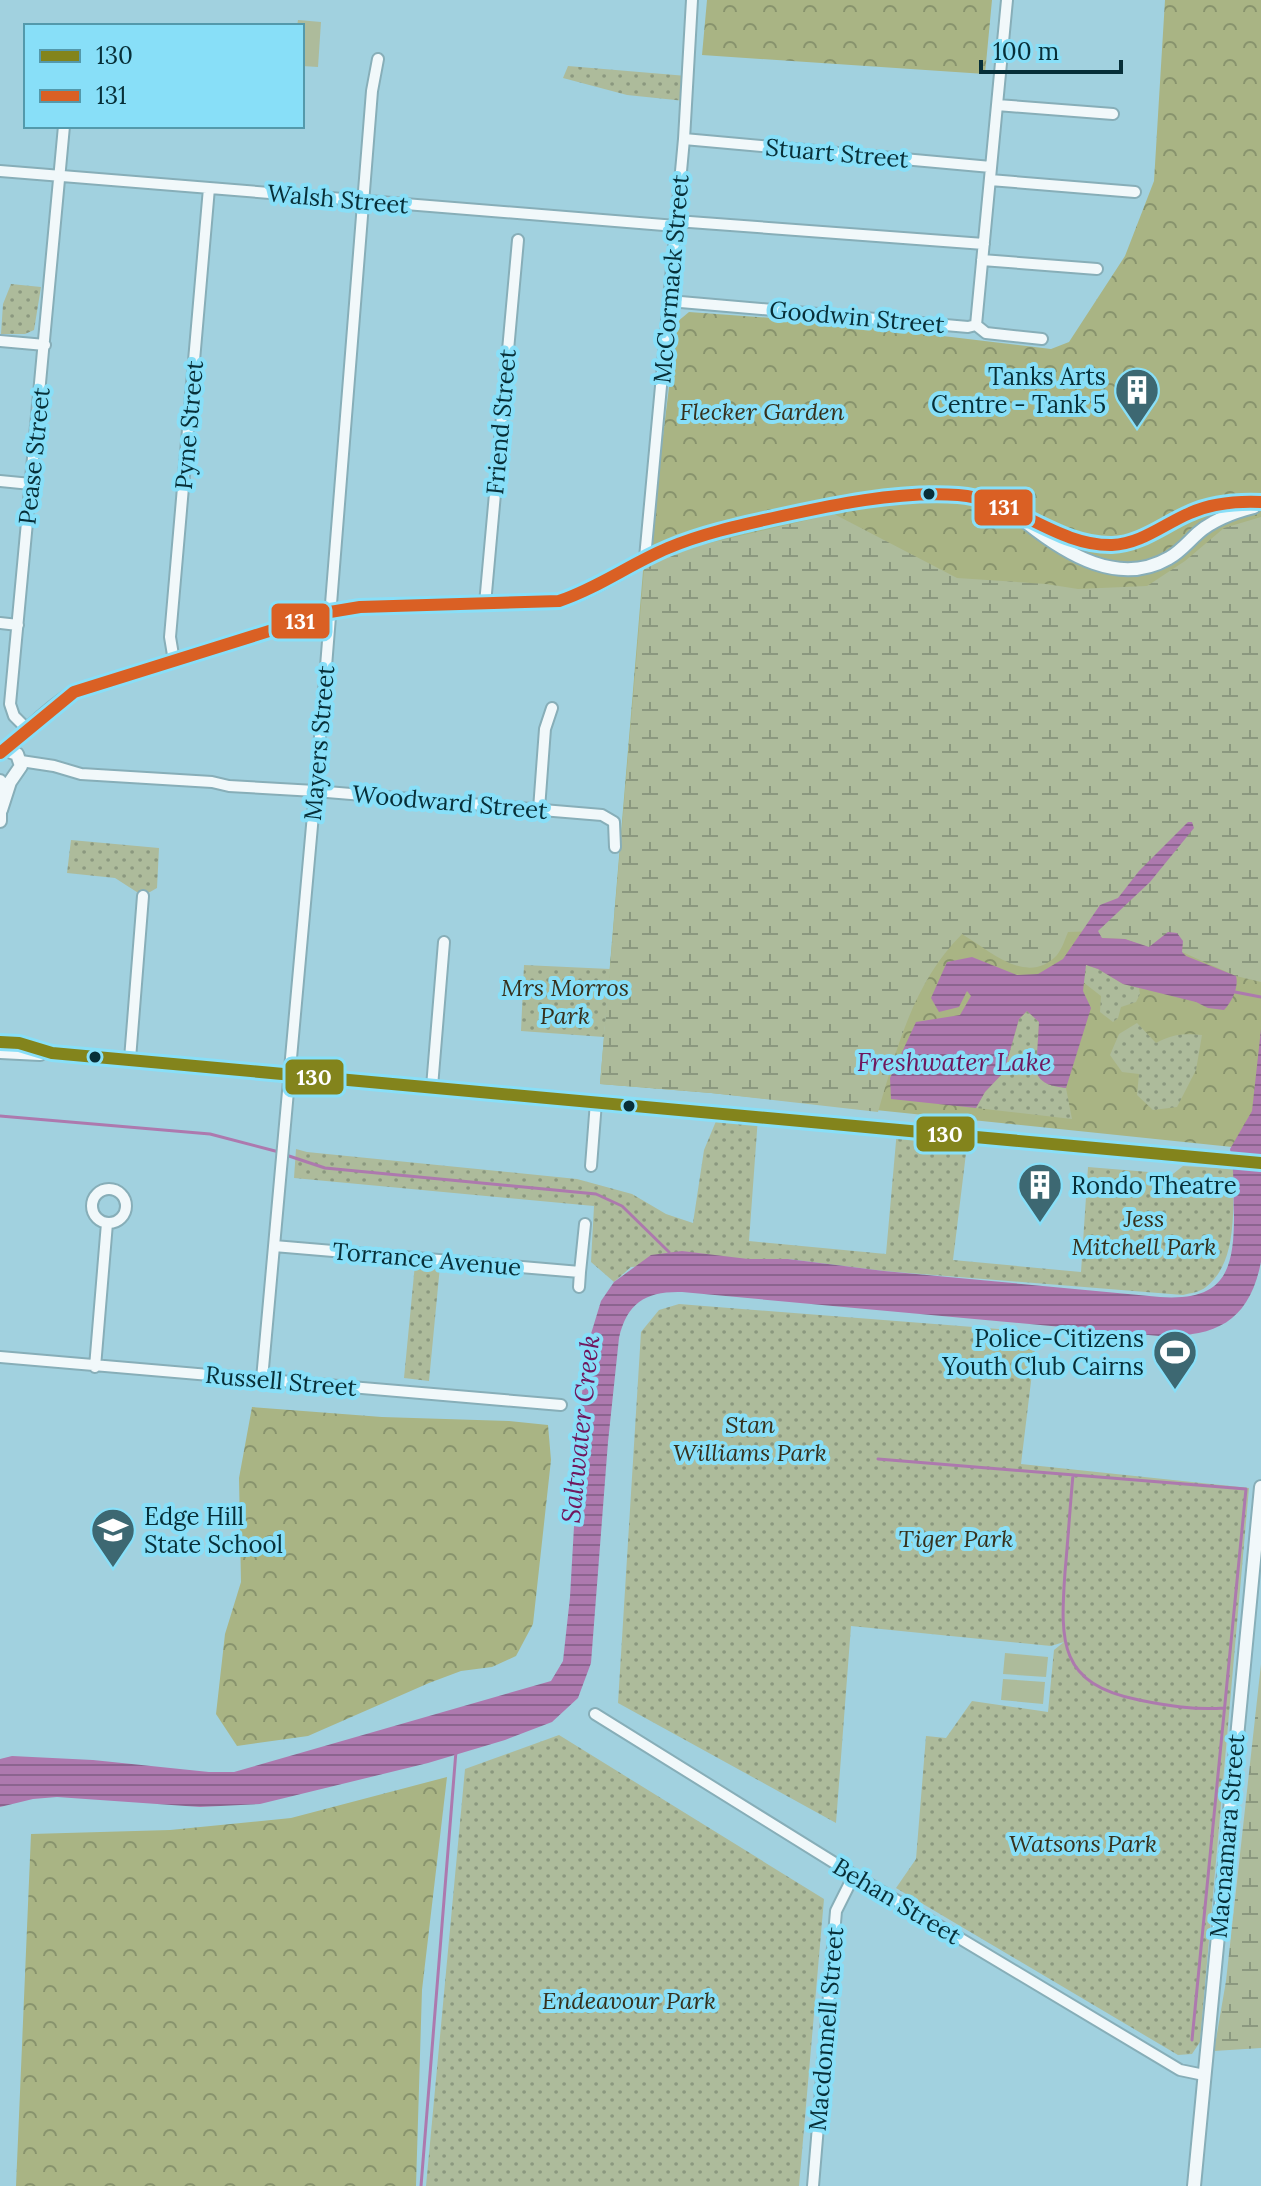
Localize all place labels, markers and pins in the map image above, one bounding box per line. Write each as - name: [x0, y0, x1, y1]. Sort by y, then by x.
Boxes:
- place label: Tanks Arts Centre - Tank 5: [931, 361, 1106, 420]
- building icon: Tanks Arts Centre - Tank 5: [1113, 366, 1161, 429]
- unlabelled marker: [921, 486, 937, 502]
- unlabelled marker: [87, 1049, 103, 1065]
- unlabelled marker: [621, 1098, 637, 1114]
- building icon: Rondo Theatre: [1016, 1161, 1064, 1224]
- place label: Rondo Theatre: [1071, 1170, 1237, 1201]
- place label: Police-Citizens Youth Club Cairns: [941, 1323, 1144, 1382]
- sports icon: Police-Citizens Youth Club Cairns: [1151, 1328, 1199, 1391]
- place label: Edge Hill State School: [144, 1501, 283, 1560]
- school or university icon: Edge Hill State School: [89, 1506, 137, 1569]

